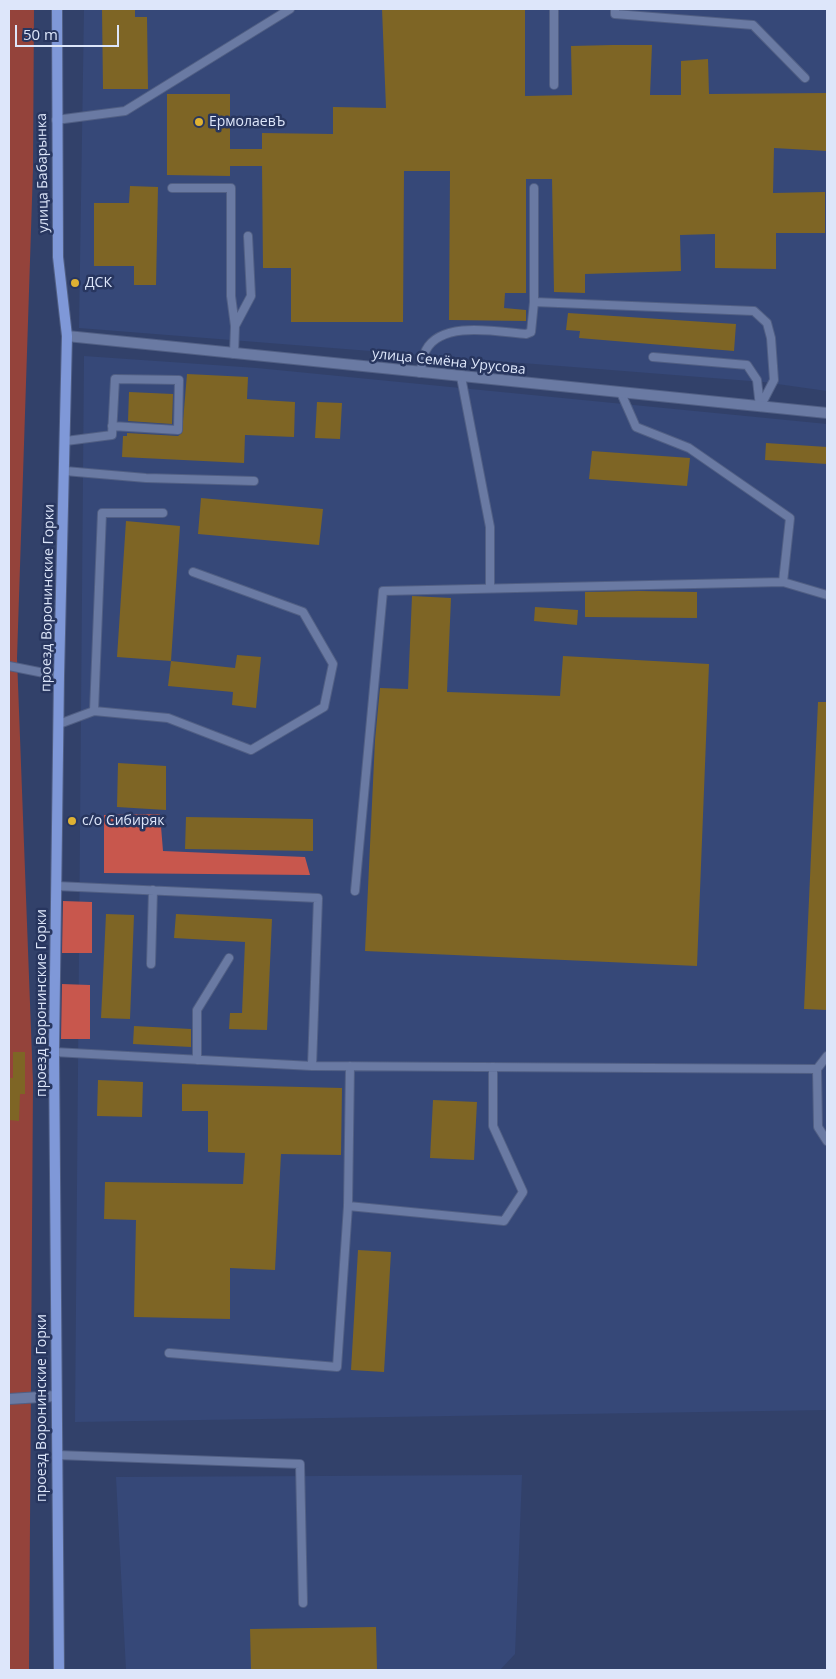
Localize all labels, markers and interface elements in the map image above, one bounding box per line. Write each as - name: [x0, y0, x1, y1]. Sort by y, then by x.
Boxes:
- scale bar: [18, 15, 121, 47]
- text: 50 m: [23, 24, 58, 44]
- street label: улица Бабарынка: [34, 113, 52, 233]
- place label: ЕрмолаевЪ: [209, 114, 285, 130]
- marker: ЕрмолаевЪ: [193, 116, 205, 128]
- place label: ДСК: [85, 275, 112, 291]
- marker: ДСК: [69, 277, 81, 289]
- street label: улица Семёна Урусова: [371, 346, 527, 378]
- street label: проезд Воронинские Горки: [38, 504, 58, 692]
- place label: с/о Сибиряк: [82, 813, 164, 829]
- marker: с/о Сибиряк: [66, 815, 78, 827]
- street label: проезд Воронинские Горки: [34, 909, 50, 1097]
- street label: проезд Воронинские Горки: [34, 1314, 50, 1502]

